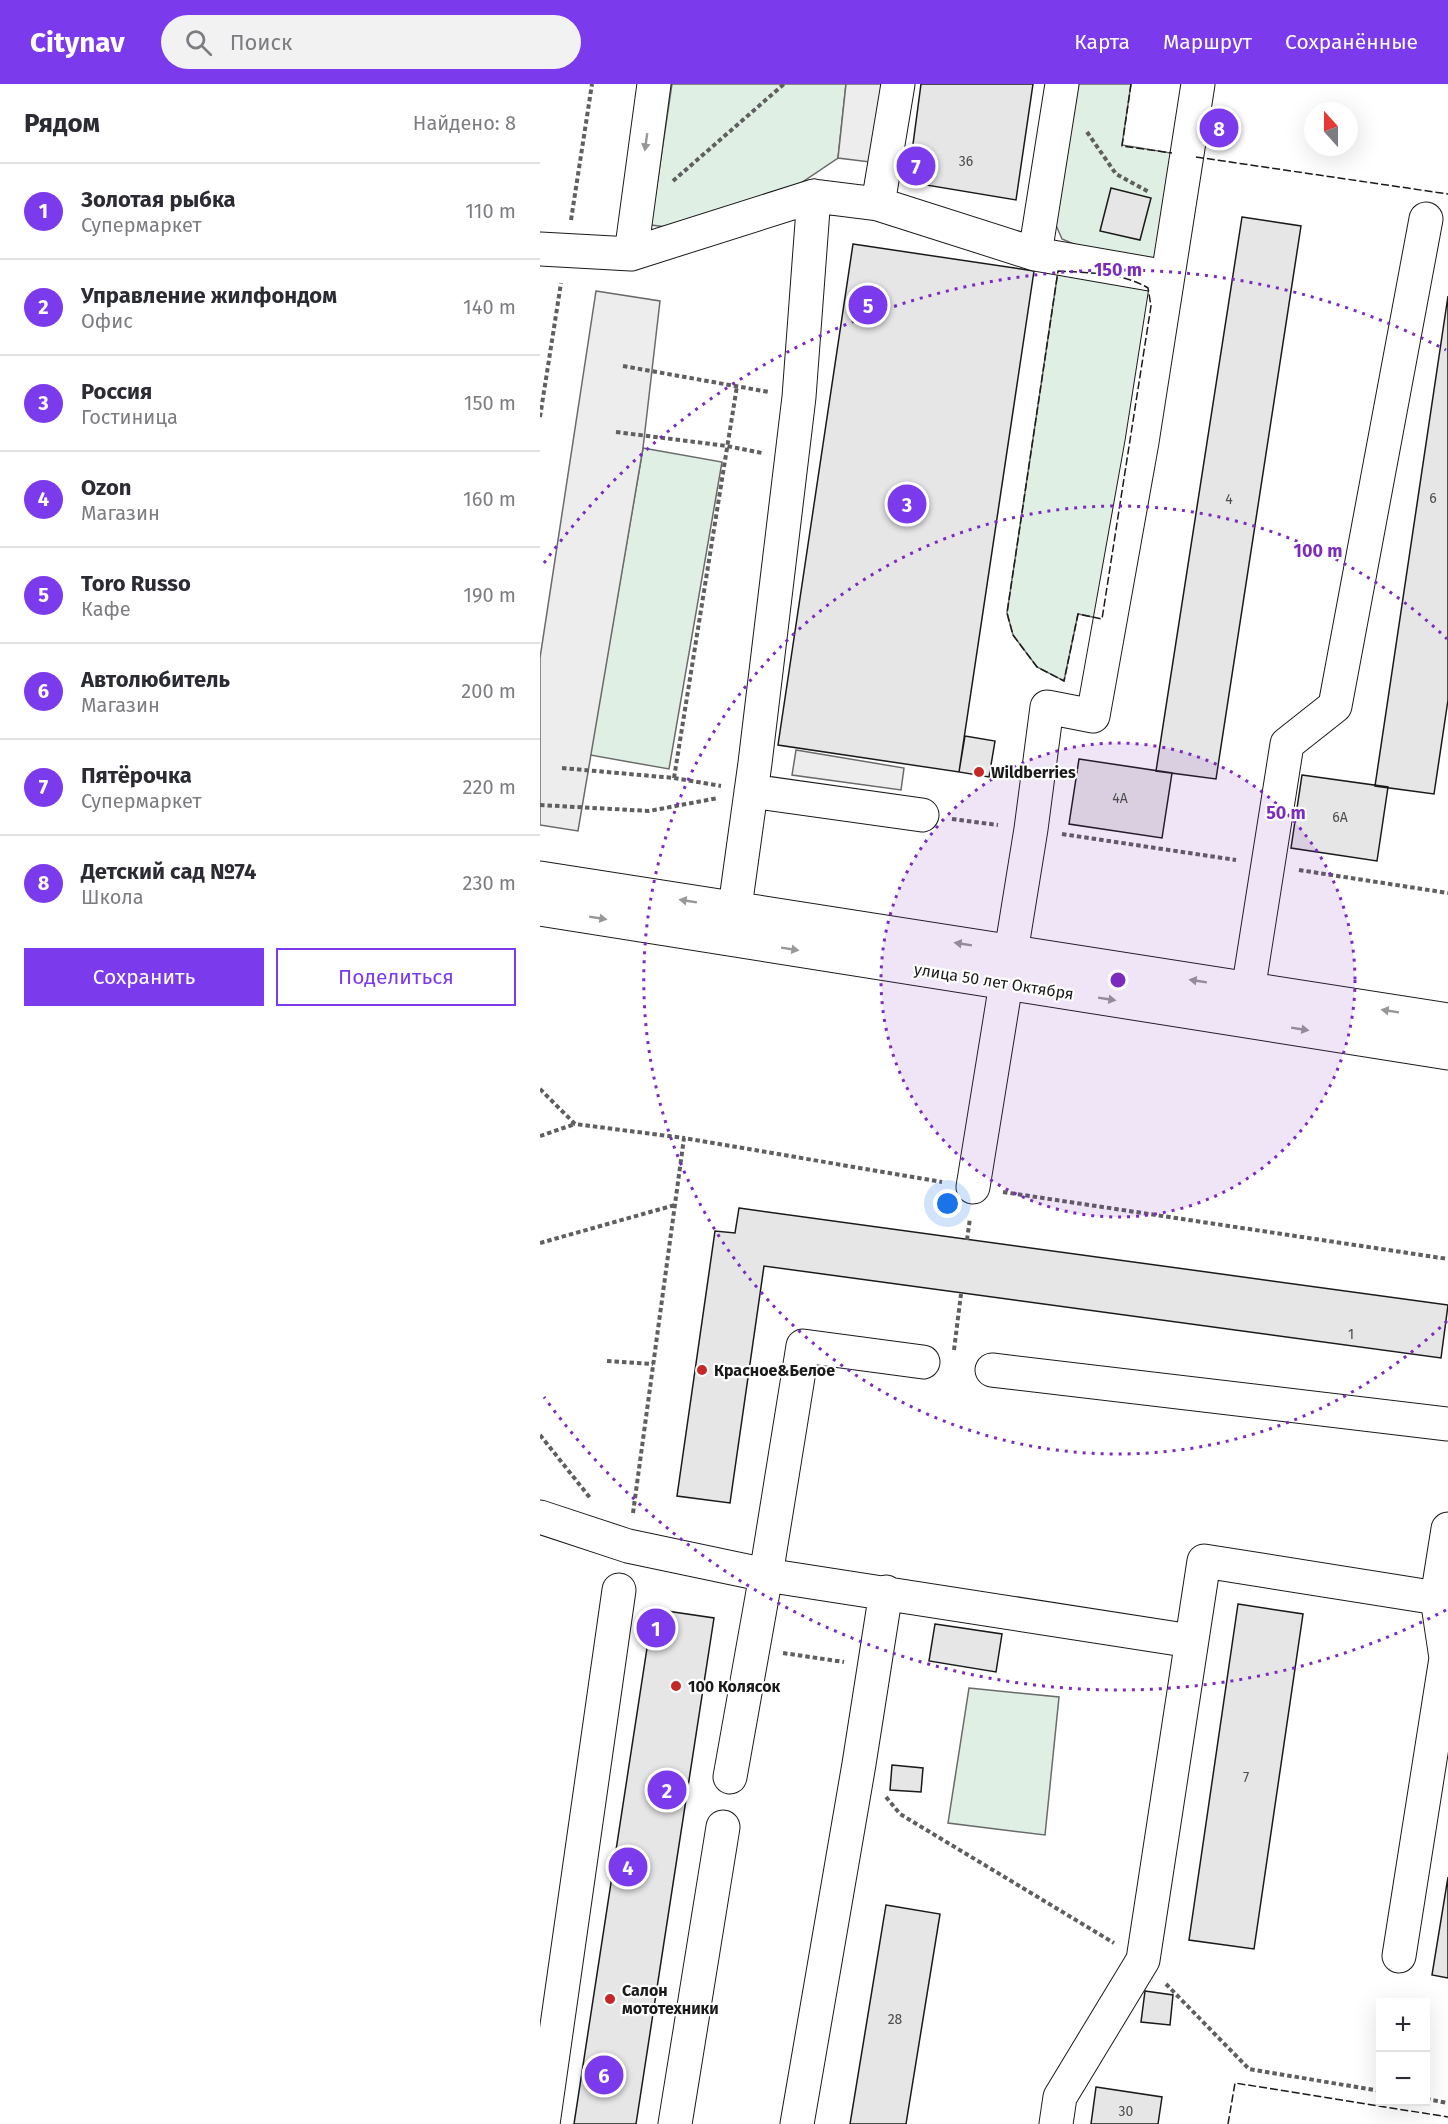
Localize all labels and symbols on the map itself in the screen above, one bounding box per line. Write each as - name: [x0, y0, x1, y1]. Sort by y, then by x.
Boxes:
- north arrow: [1304, 102, 1358, 156]
- pin: 8: [1200, 106, 1238, 150]
- one-way arrow: [642, 133, 651, 152]
- pin: 7: [896, 144, 935, 188]
- house number: 36: [959, 153, 973, 170]
- text: 150 m: [1094, 259, 1142, 281]
- pin: 5: [848, 282, 888, 328]
- pin: 3: [888, 482, 926, 526]
- house number: 6: [1429, 490, 1437, 507]
- house number: 4: [1225, 491, 1233, 508]
- text: 100 m: [1294, 540, 1342, 562]
- place label: Wildberries: [991, 763, 1076, 782]
- marker: Wildberries: [972, 765, 986, 779]
- house number: 4А: [1112, 790, 1128, 807]
- text: 50 m: [1266, 802, 1306, 824]
- house number: 6А: [1332, 809, 1348, 826]
- one-way arrow: [678, 896, 697, 905]
- one-way arrow: [588, 914, 607, 923]
- one-way arrow: [954, 940, 973, 949]
- one-way arrow: [781, 944, 800, 953]
- street label: улица 50 лет Октября: [913, 959, 1075, 1004]
- centre of rings: [1108, 970, 1128, 990]
- one-way arrow: [1188, 976, 1207, 985]
- one-way arrow: [1098, 994, 1117, 1003]
- one-way arrow: [1381, 1007, 1400, 1016]
- one-way arrow: [1291, 1025, 1310, 1034]
- your location: [933, 1189, 962, 1218]
- house number: 1: [1348, 1326, 1354, 1343]
- place label: Красное&Белое: [714, 1361, 835, 1380]
- marker: Красное&Белое: [695, 1363, 709, 1377]
- pin: 1: [636, 1606, 676, 1650]
- place label: 100 Колясок: [688, 1677, 781, 1696]
- marker: 100 Колясок: [669, 1679, 683, 1693]
- pin: 2: [648, 1768, 686, 1812]
- house number: 7: [1243, 1769, 1249, 1786]
- pin: 4: [608, 1844, 647, 1890]
- place label: Салон мототехники: [622, 1981, 719, 2018]
- marker: Салон мототехники: [603, 1992, 617, 2006]
- house number: 28: [888, 2011, 903, 2028]
- pin: 6: [584, 2052, 624, 2098]
- house number: 30: [1119, 2103, 1134, 2120]

